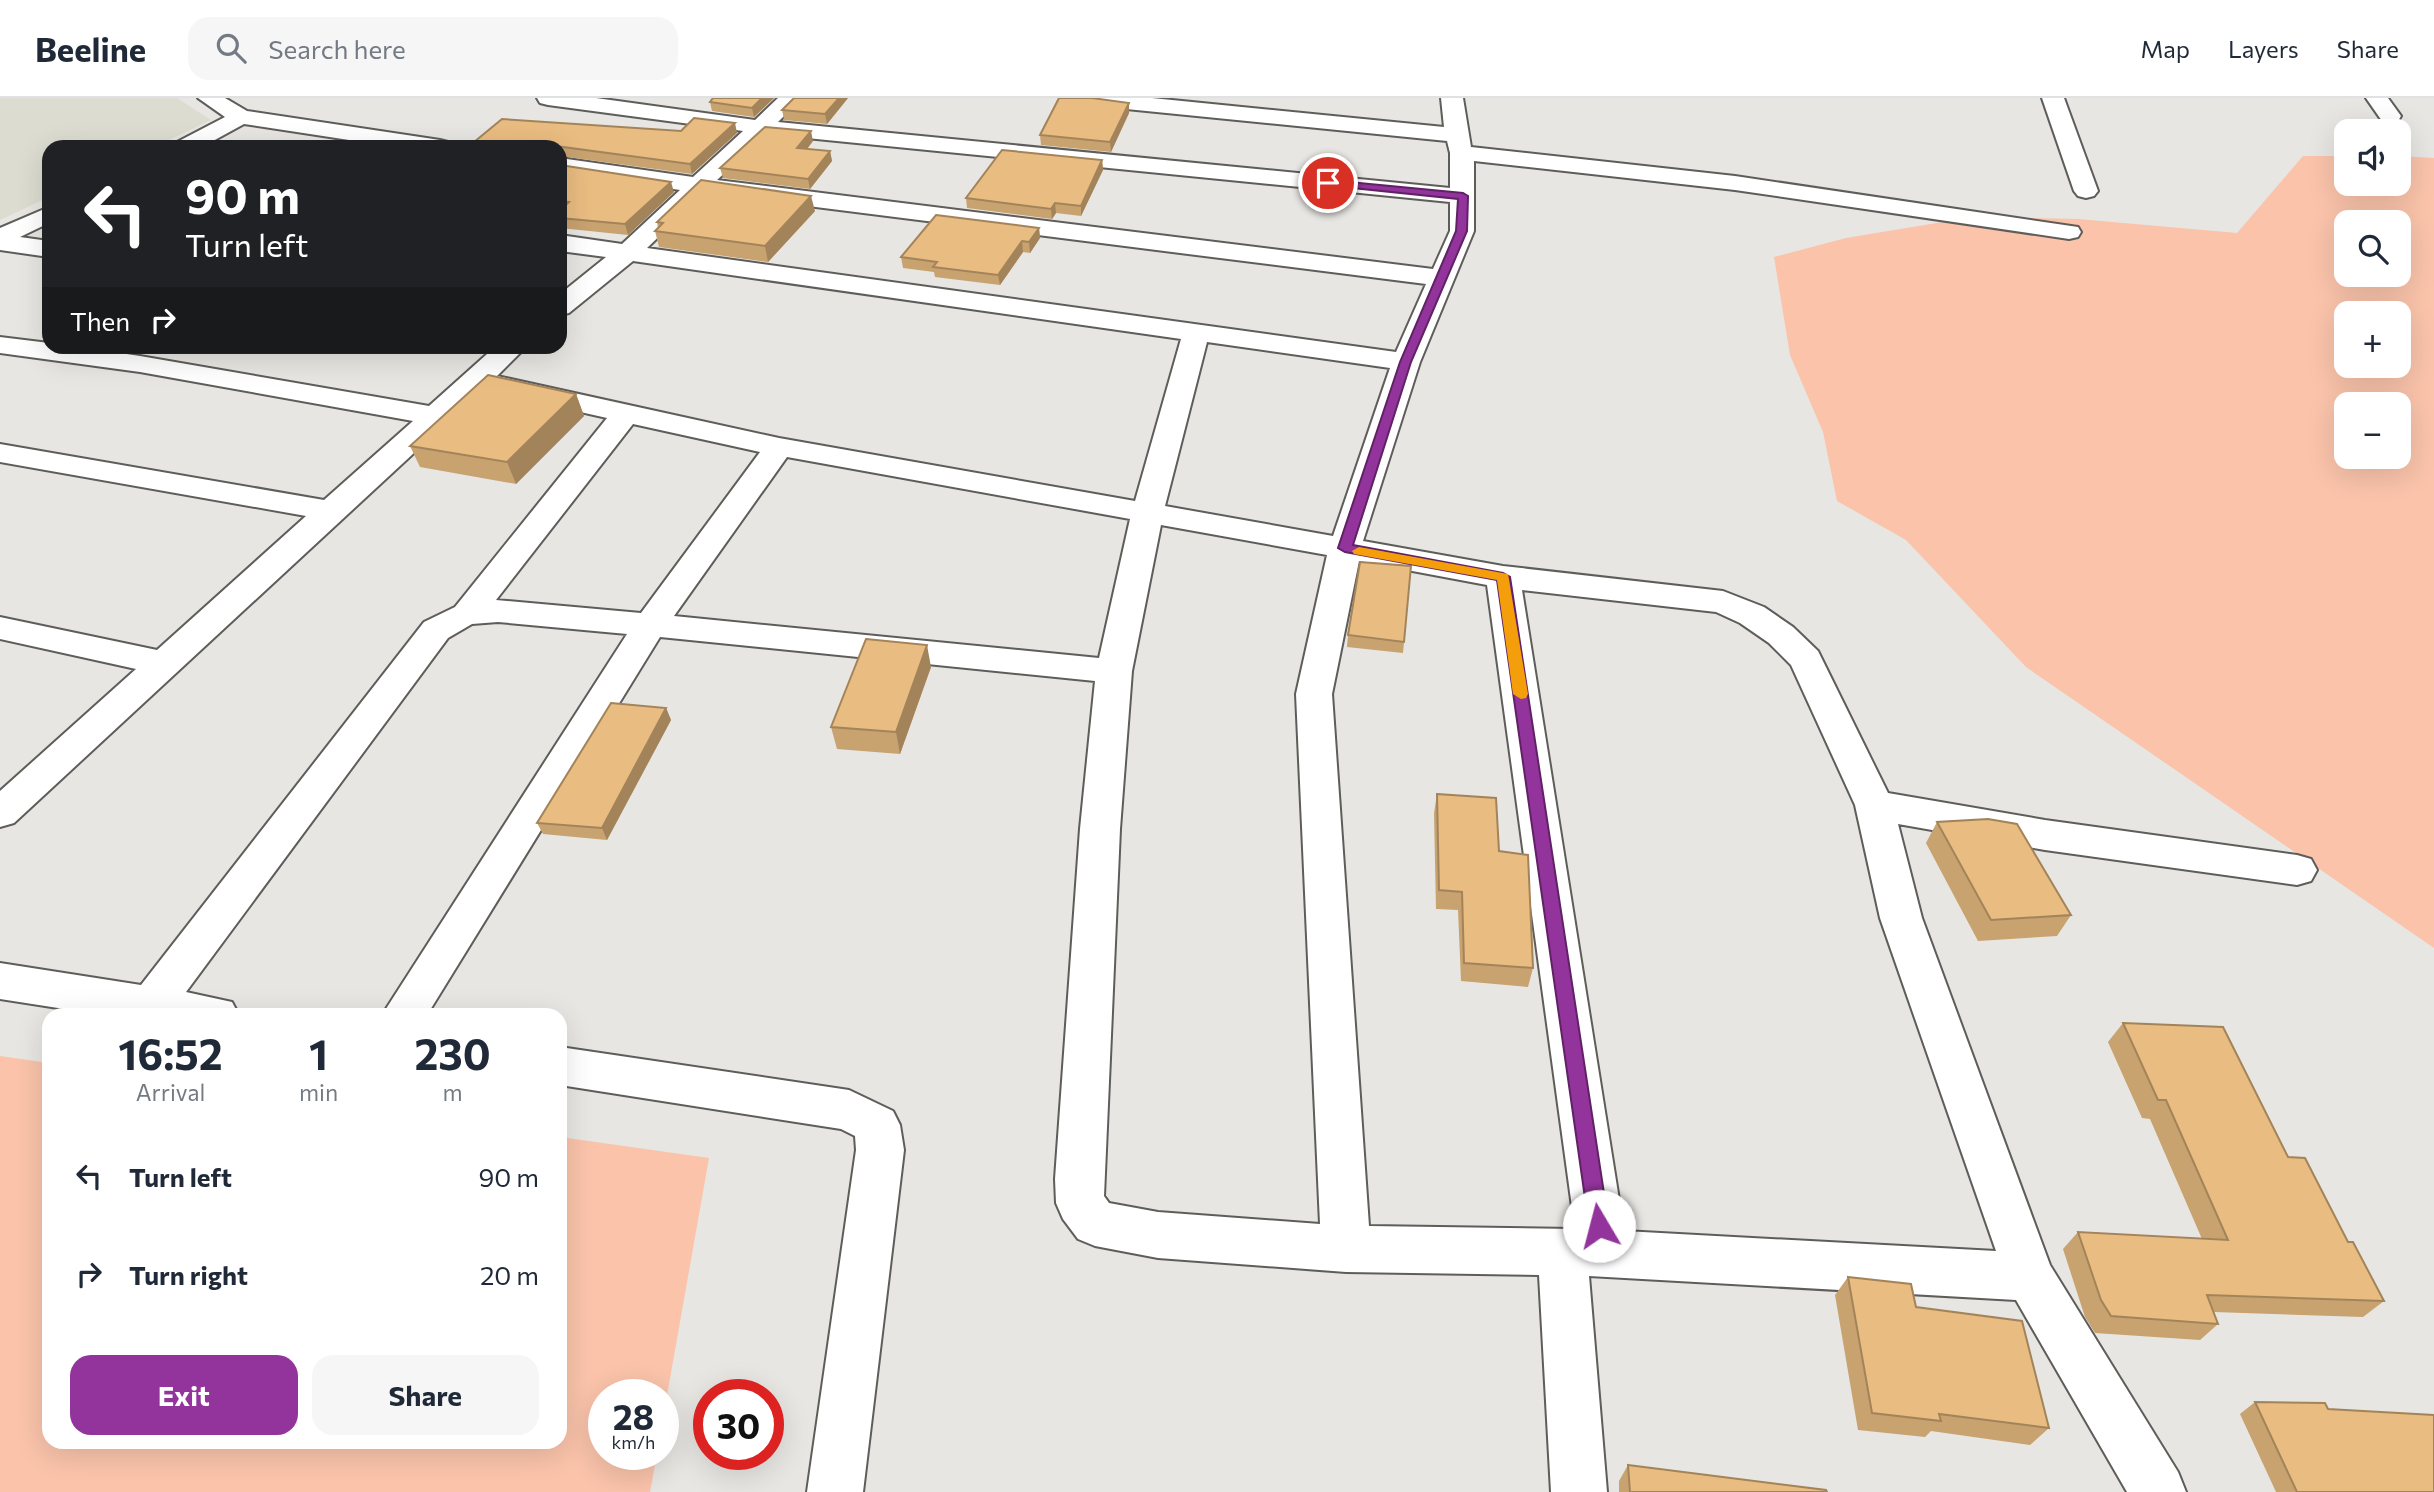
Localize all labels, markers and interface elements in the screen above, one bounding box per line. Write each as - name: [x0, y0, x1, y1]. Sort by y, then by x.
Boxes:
- search box: [188, 17, 678, 80]
- text: Beeline: [35, 28, 146, 69]
- icon: search: [212, 29, 250, 67]
- text: Search here: [268, 33, 406, 64]
- text: Map: [2141, 34, 2190, 63]
- text: Layers: [2228, 34, 2299, 63]
- text: Share: [2337, 34, 2399, 63]
- map controls: [2334, 119, 2411, 469]
- button: sound: [2334, 119, 2411, 196]
- pin: [1298, 153, 1358, 213]
- text: 90 m: [185, 164, 300, 224]
- icon: arrive: [1309, 164, 1347, 202]
- icon: left: [70, 168, 161, 259]
- button: search: [2334, 210, 2411, 287]
- text: Turn left: [185, 224, 309, 264]
- icon: right: [144, 301, 182, 339]
- button: +: [2334, 301, 2411, 378]
- text: Then: [70, 305, 130, 336]
- button: −: [2334, 392, 2411, 469]
- text: 16:52: [118, 1027, 223, 1079]
- text: 1: [309, 1027, 328, 1079]
- text: 230: [414, 1027, 491, 1079]
- text: Arrival: [136, 1078, 205, 1106]
- text: min: [299, 1078, 338, 1106]
- text: m: [443, 1078, 463, 1106]
- icon: left: [70, 1157, 108, 1195]
- text: Turn left: [129, 1161, 232, 1192]
- text: 90 m: [479, 1161, 539, 1192]
- position arrow: [1562, 1189, 1636, 1263]
- icon: right: [70, 1255, 108, 1293]
- text: Turn right: [129, 1259, 248, 1290]
- text: 20 m: [480, 1259, 539, 1290]
- button: Exit: [70, 1355, 298, 1435]
- button: Share: [312, 1355, 539, 1435]
- speed limit sign: 30: [693, 1379, 784, 1470]
- text: 28: [613, 1394, 654, 1437]
- text: km/h: [612, 1431, 655, 1453]

